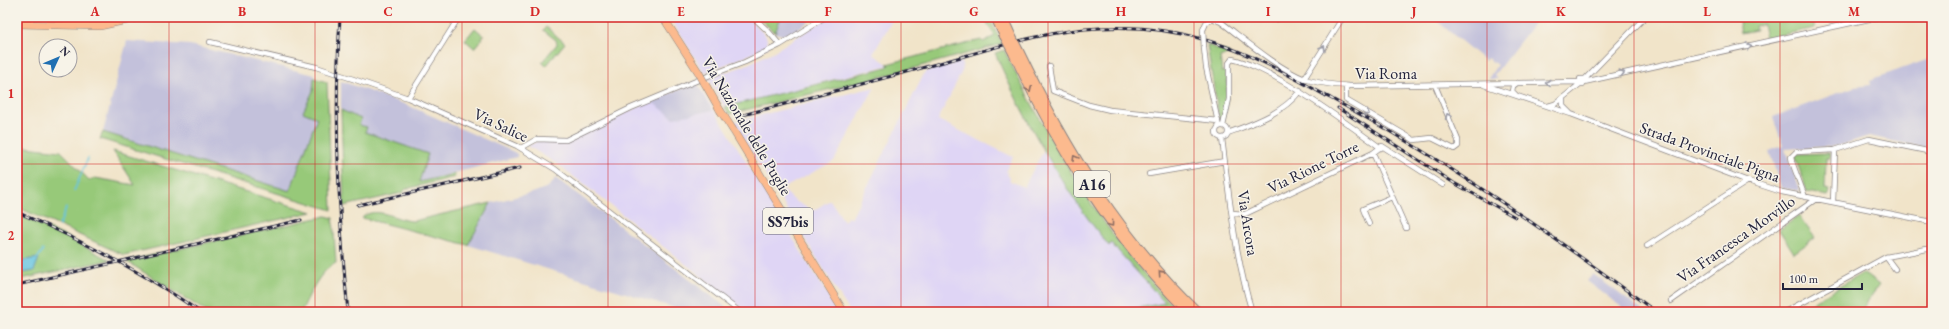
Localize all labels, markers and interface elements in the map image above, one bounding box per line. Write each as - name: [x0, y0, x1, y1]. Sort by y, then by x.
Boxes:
- text: A: [89, 3, 100, 20]
- text: B: [238, 3, 246, 20]
- text: C: [383, 3, 393, 20]
- text: D: [530, 3, 540, 20]
- text: E: [677, 3, 685, 20]
- text: F: [824, 3, 832, 20]
- text: G: [969, 3, 979, 20]
- text: H: [1116, 3, 1127, 20]
- text: I: [1266, 3, 1271, 20]
- text: J: [1410, 3, 1417, 20]
- text: K: [1556, 3, 1567, 20]
- text: L: [1703, 3, 1711, 20]
- text: M: [1848, 3, 1860, 20]
- north arrow: [38, 38, 78, 78]
- one-way arrow: [1746, 42, 1752, 50]
- text: N: [57, 43, 73, 59]
- one-way arrow: [1319, 45, 1326, 52]
- street label: Via Nazionale delle Puglie: [697, 53, 797, 199]
- street label: Via Roma: [1355, 63, 1418, 84]
- one-way arrow: [1619, 69, 1625, 77]
- one-way arrow: [1545, 78, 1551, 87]
- one-way arrow: [1024, 84, 1032, 92]
- text: 1: [8, 85, 15, 102]
- street label: Via Salice: [470, 103, 532, 147]
- one-way arrow: [1363, 108, 1370, 116]
- one-way arrow: [1445, 113, 1453, 121]
- street label: Strada Provinciale Pigna: [1637, 117, 1784, 187]
- street label: Via Rione Torre: [1264, 136, 1362, 198]
- one-way arrow: [1072, 155, 1080, 162]
- road number: A16: [1074, 171, 1110, 197]
- street label: Via Arcora: [1232, 189, 1264, 258]
- street label: Via Francesca Morvillo: [1673, 190, 1799, 288]
- road number: SS7bis: [763, 208, 813, 234]
- one-way arrow: [1106, 219, 1113, 226]
- text: 2: [8, 227, 15, 244]
- scale bar: [1783, 265, 1862, 291]
- one-way arrow: [1158, 270, 1165, 278]
- text: 100 m: [1789, 271, 1819, 287]

